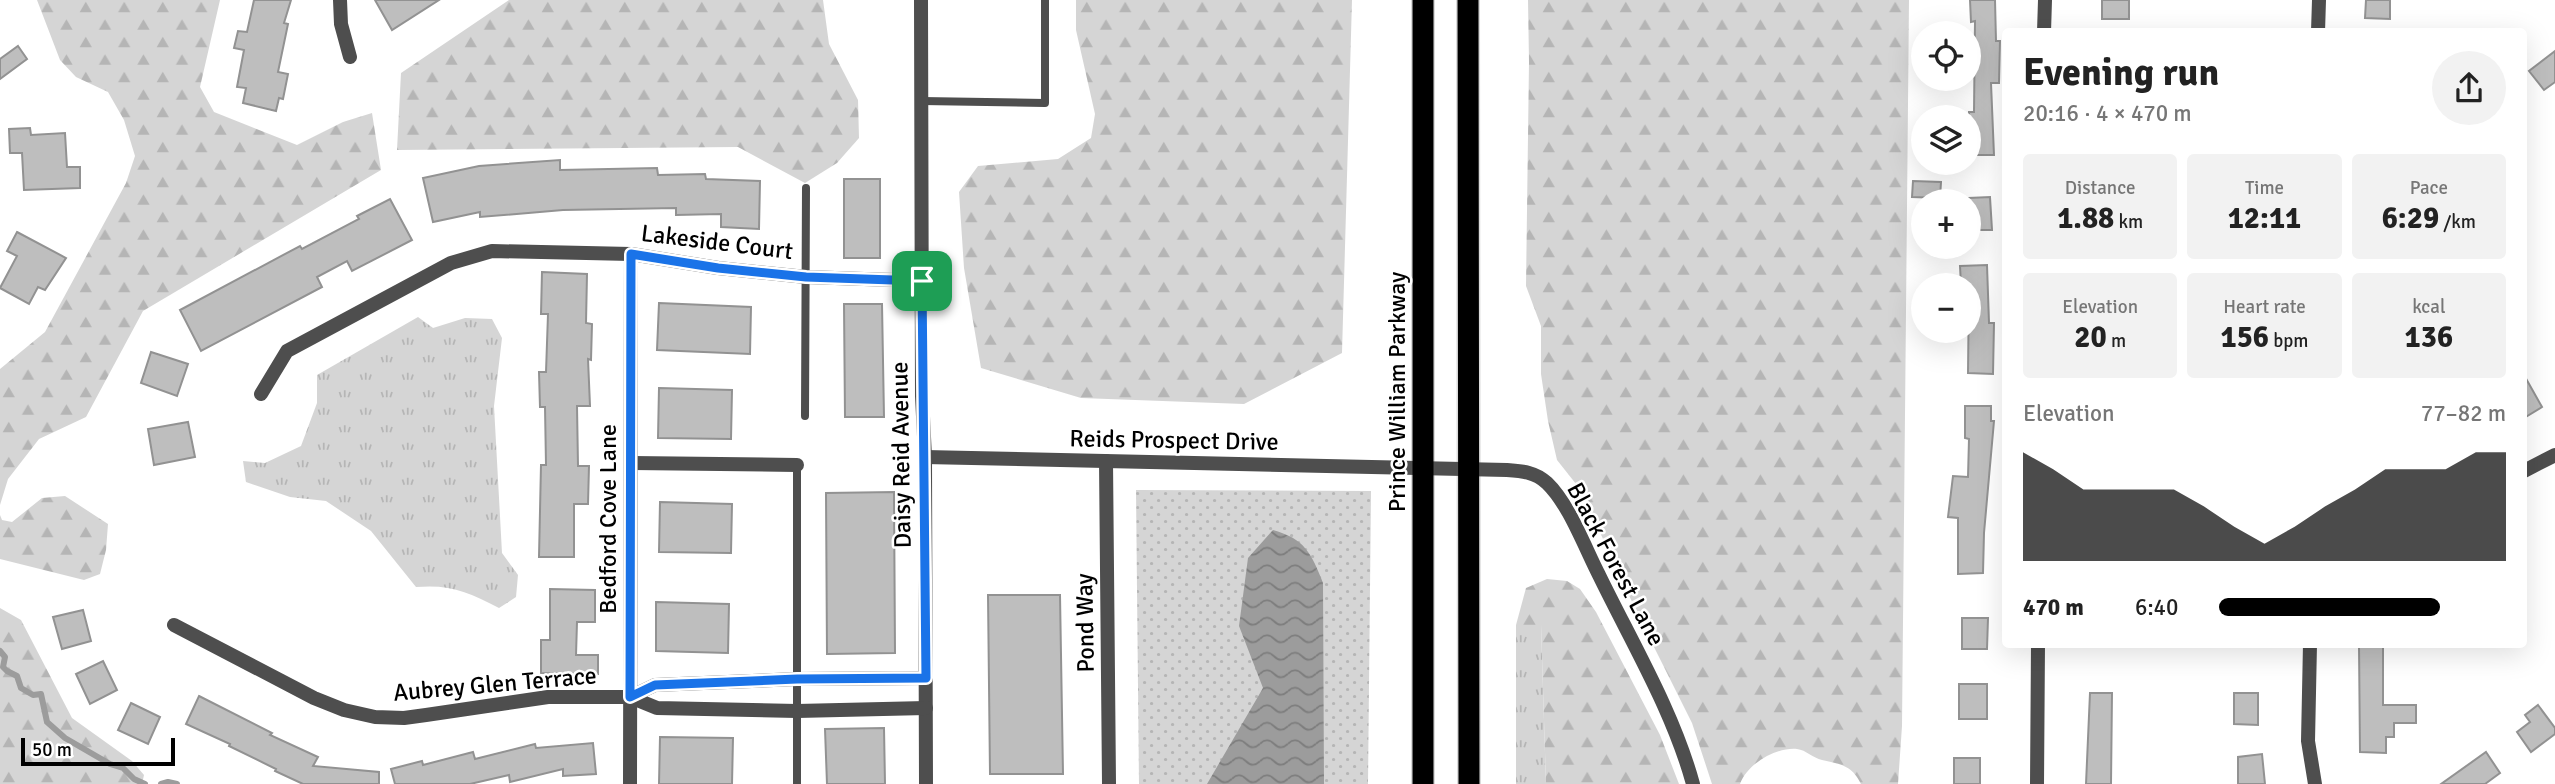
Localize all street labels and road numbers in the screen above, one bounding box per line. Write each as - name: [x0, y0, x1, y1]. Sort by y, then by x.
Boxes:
- street label: Lakeside Court: [639, 218, 795, 266]
- street label: Prince William Parkway: [1382, 272, 1412, 512]
- street label: Daisy Reid Avenue: [884, 361, 918, 549]
- street label: Reids Prospect Drive: [1069, 423, 1279, 457]
- street label: Bedford Cove Lane: [593, 424, 623, 614]
- street label: Black Forest Lane: [1560, 477, 1672, 651]
- street label: Pond Way: [1069, 573, 1101, 673]
- street label: Aubrey Glen Terrace: [392, 660, 598, 708]

